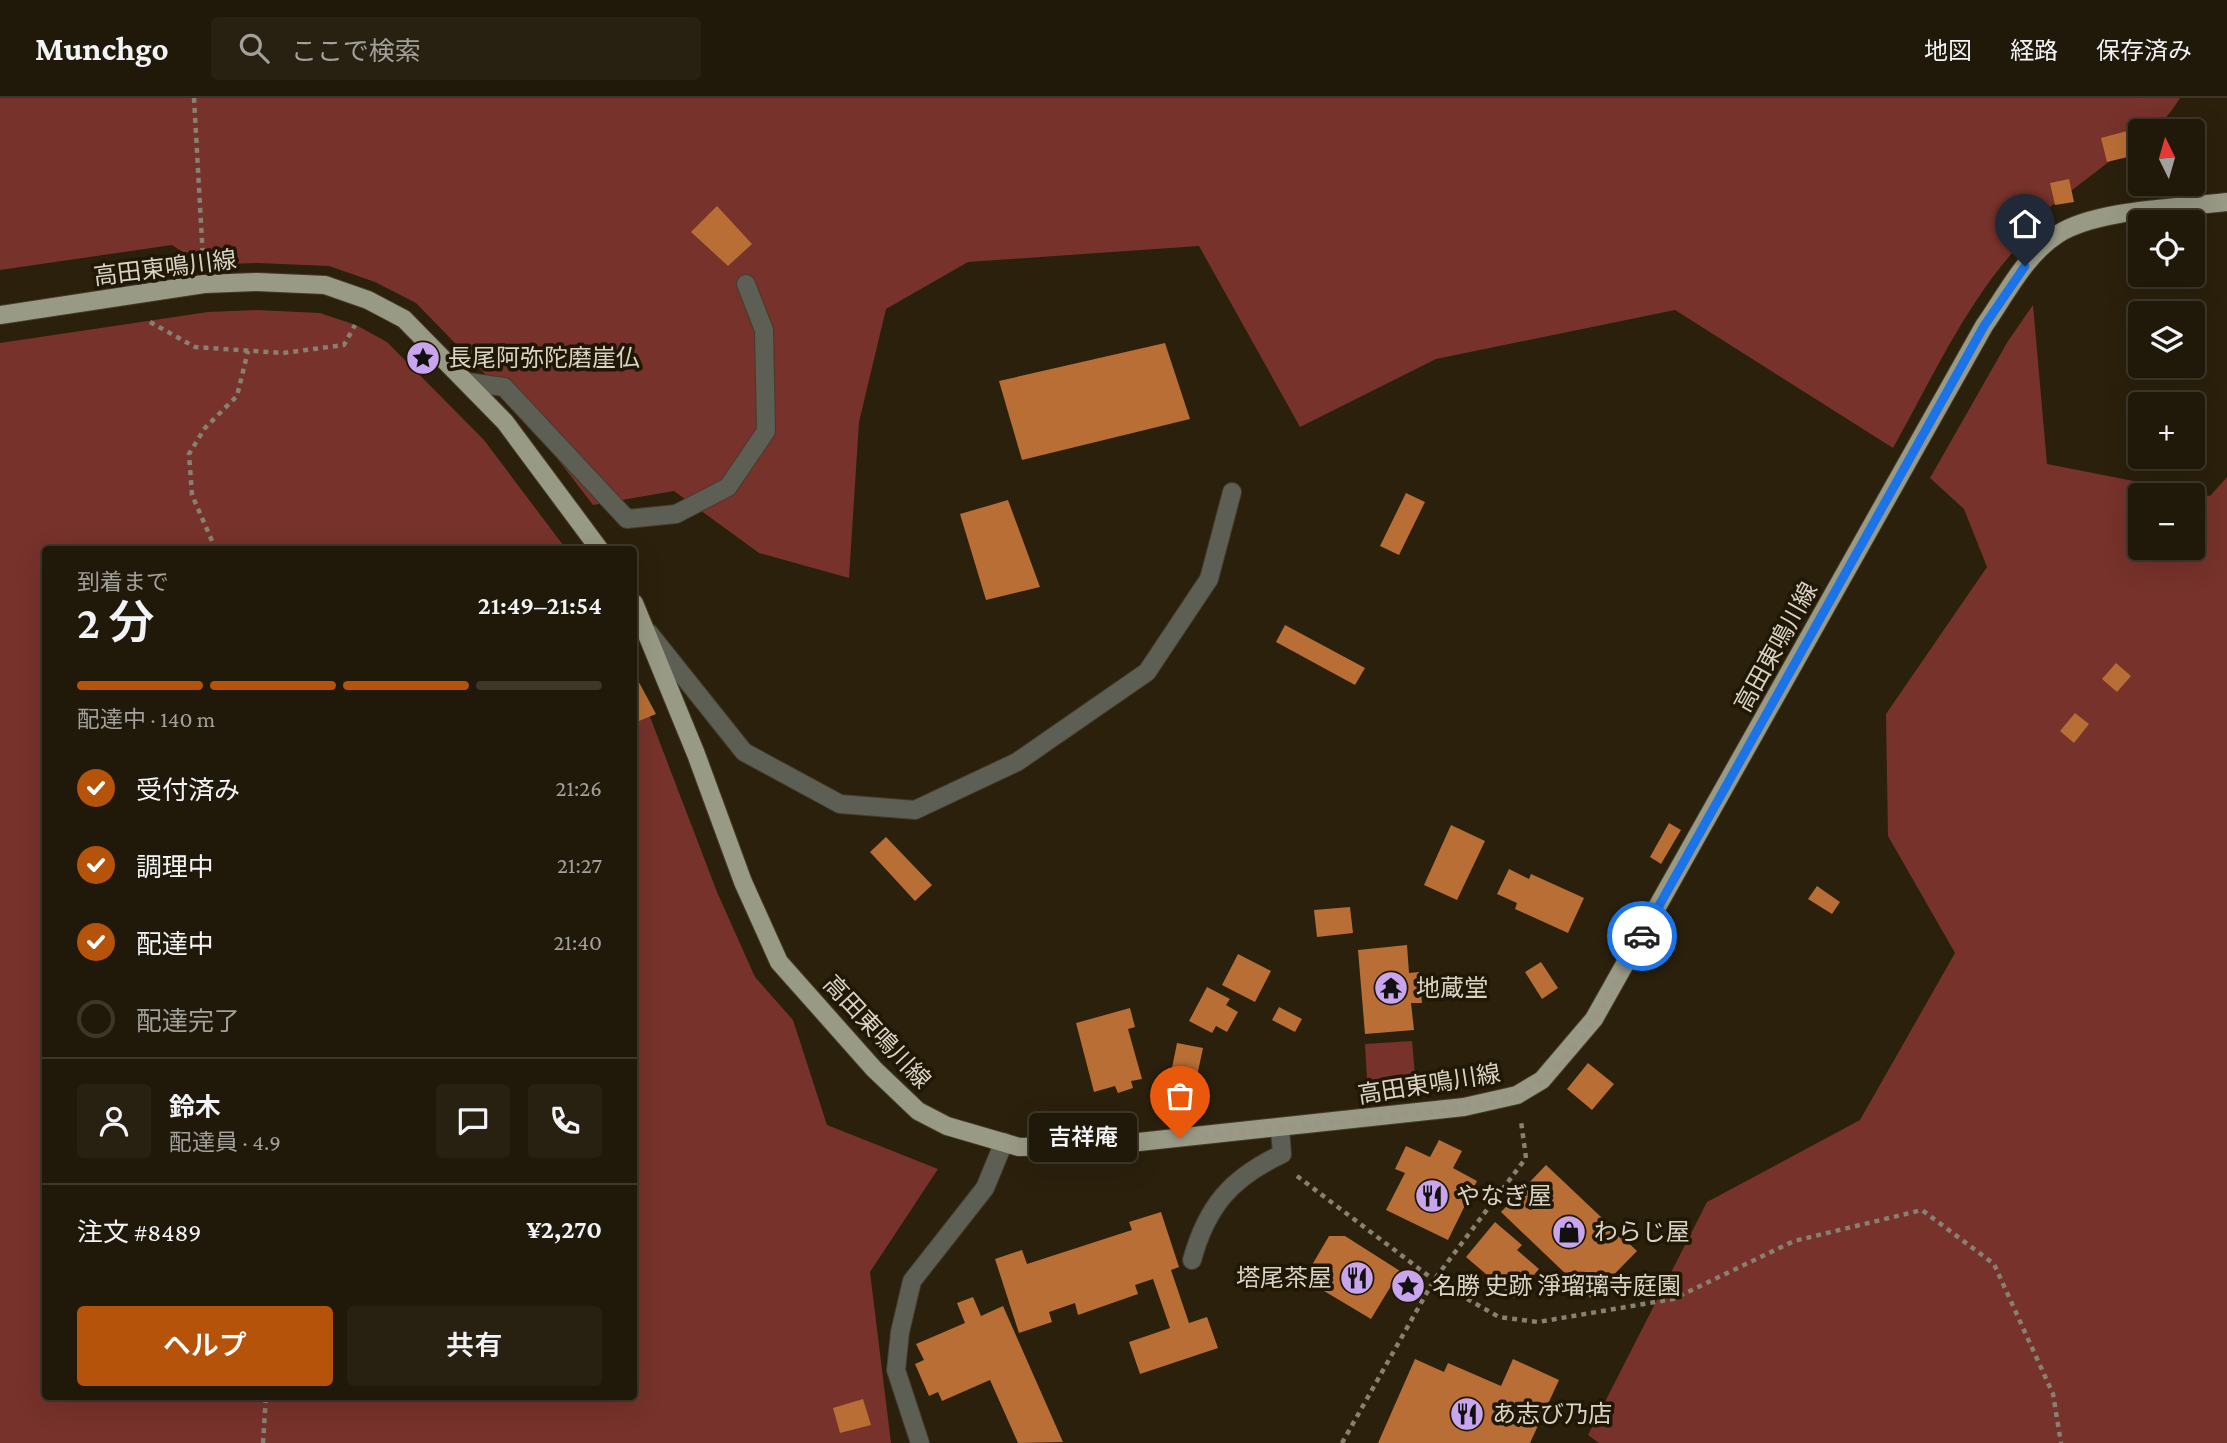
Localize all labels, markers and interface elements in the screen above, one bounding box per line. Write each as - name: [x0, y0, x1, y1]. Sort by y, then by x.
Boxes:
- search box: [211, 17, 701, 80]
- icon: search: [235, 29, 273, 67]
- text: Munchgo: [35, 30, 169, 67]
- text: ここで検索: [291, 37, 421, 66]
- text: 地図: [1924, 37, 1972, 64]
- text: 経路: [2010, 37, 2058, 64]
- text: 保存済み: [2096, 37, 2192, 64]
- north arrow: [2128, 119, 2205, 196]
- map controls: [2128, 119, 2205, 560]
- pin: [1995, 194, 2055, 266]
- icon: home: [2006, 205, 2044, 243]
- button: locate: [2128, 210, 2205, 287]
- street label: 高田東鳴川線: [92, 245, 238, 290]
- button: layers: [2128, 301, 2205, 378]
- place icon: 長尾阿弥陀磨崖仏: [404, 339, 442, 377]
- place label: 長尾阿弥陀磨崖仏: [448, 344, 640, 371]
- button: +: [2128, 392, 2205, 469]
- button: −: [2128, 483, 2205, 560]
- text: 到着まで: [77, 569, 169, 595]
- street label: 高田東鳴川線: [1729, 577, 1822, 716]
- text: 21:49–21:54: [478, 591, 602, 620]
- text: 2 分: [77, 597, 155, 648]
- text: 配達中 · 140 m: [77, 706, 215, 732]
- icon: check: [77, 769, 115, 807]
- text: 21:26: [556, 775, 602, 801]
- text: 受付済み: [136, 776, 240, 805]
- icon: check: [77, 846, 115, 884]
- text: 21:27: [557, 852, 602, 878]
- text: 調理中: [136, 853, 214, 882]
- courier: [1607, 901, 1677, 971]
- icon: car: [1623, 917, 1661, 955]
- icon: check: [77, 923, 115, 961]
- text: 21:40: [553, 929, 602, 955]
- text: 配達中: [136, 930, 214, 959]
- temple icon: 地蔵堂: [1372, 969, 1410, 1007]
- street label: 高田東鳴川線: [818, 970, 936, 1094]
- place label: 地蔵堂: [1416, 974, 1488, 1001]
- text: 配達完了: [136, 1007, 240, 1036]
- street label: 高田東鳴川線: [1356, 1059, 1502, 1108]
- pin: [1150, 1066, 1210, 1138]
- icon: bag: [1161, 1077, 1199, 1115]
- button: person: [77, 1084, 151, 1158]
- button: chat: [436, 1084, 510, 1158]
- button: phone: [528, 1084, 602, 1158]
- text: 鈴木: [169, 1093, 221, 1122]
- callout: 吉祥庵: [1030, 1114, 1138, 1162]
- text: 吉祥庵: [1049, 1124, 1118, 1150]
- text: 配達員 · 4.9: [169, 1129, 281, 1155]
- restaurant icon: やなぎ屋: [1413, 1177, 1451, 1215]
- place label: やなぎ屋: [1456, 1182, 1552, 1209]
- shop icon: わらじ屋: [1550, 1213, 1588, 1251]
- text: ¥2,270: [526, 1215, 602, 1244]
- text: 注文 #8489: [77, 1218, 201, 1247]
- place label: わらじ屋: [1594, 1218, 1690, 1245]
- restaurant icon: 塔尾茶屋: [1338, 1259, 1376, 1297]
- place label: 塔尾茶屋: [1236, 1264, 1332, 1291]
- place icon: 名勝 史跡 淨瑠璃寺庭園: [1389, 1267, 1427, 1305]
- place label: 名勝 史跡 淨瑠璃寺庭園: [1432, 1272, 1681, 1299]
- button: ヘルプ: [77, 1306, 333, 1386]
- button: 共有: [347, 1306, 602, 1386]
- restaurant icon: あ志び乃店: [1448, 1395, 1486, 1433]
- place label: あ志び乃店: [1492, 1400, 1612, 1427]

